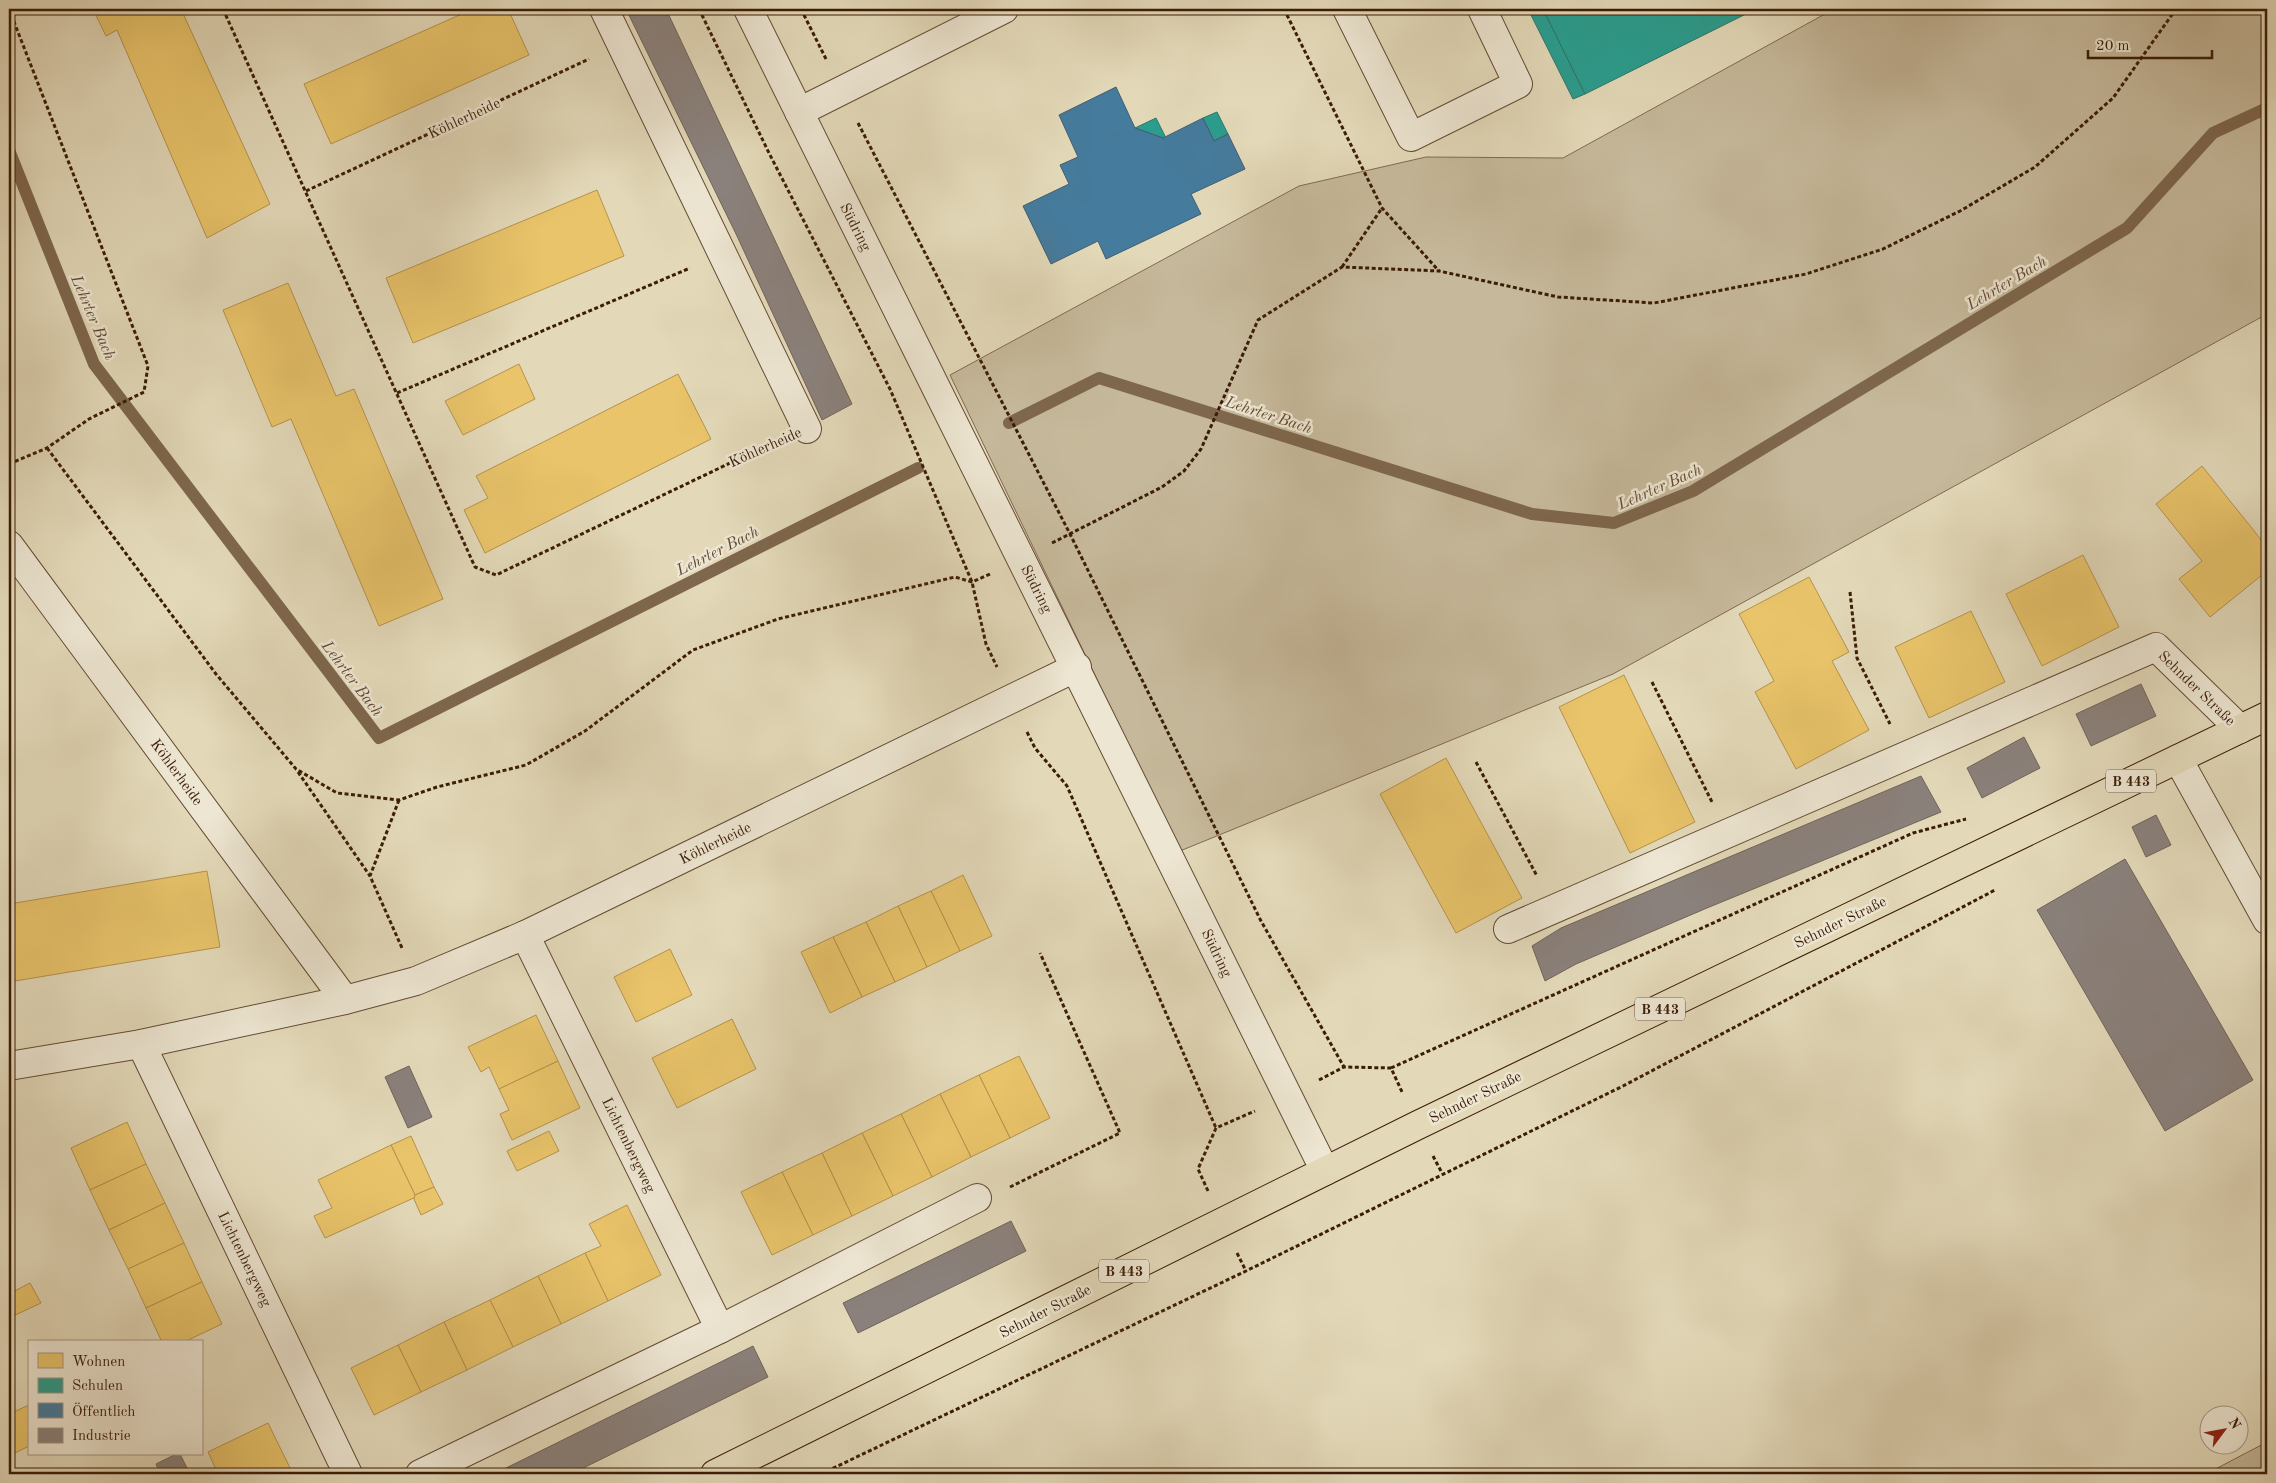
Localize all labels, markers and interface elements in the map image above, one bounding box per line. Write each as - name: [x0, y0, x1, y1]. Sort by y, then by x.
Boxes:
- scale bar: [2088, 28, 2212, 60]
- text: 20 m: [2096, 39, 2130, 54]
- street label: Köhlerheide: [426, 96, 503, 143]
- street label: Südring: [836, 201, 873, 254]
- water label: Lehrter Bach: [1963, 254, 2050, 314]
- water label: Lehrter Bach: [67, 272, 117, 362]
- water label: Lehrter Bach: [1222, 394, 1314, 437]
- street label: Köhlerheide: [727, 426, 804, 471]
- water label: Lehrter Bach: [1614, 462, 1704, 514]
- water label: Lehrter Bach: [673, 524, 762, 580]
- street label: Südring: [1017, 563, 1054, 616]
- water label: Lehrter Bach: [317, 638, 385, 720]
- street label: Sehnder Straße: [2155, 649, 2237, 729]
- street label: Köhlerheide: [147, 737, 205, 809]
- road number: B 443: [2106, 769, 2156, 792]
- street label: Köhlerheide: [677, 820, 754, 868]
- street label: Sehnder Straße: [1792, 895, 1889, 952]
- street label: Südring: [1198, 927, 1234, 980]
- road number: B 443: [1635, 998, 1685, 1021]
- street label: Sehnder Straße: [1427, 1070, 1524, 1127]
- street label: Lichtenbergweg: [598, 1096, 657, 1196]
- street label: Lichtenbergweg: [214, 1210, 273, 1310]
- road number: B 443: [1099, 1260, 1149, 1282]
- street label: Sehnder Straße: [998, 1283, 1094, 1342]
- legend: [28, 1340, 202, 1456]
- text: Wohnen: [72, 1355, 125, 1370]
- text: Schulen: [72, 1379, 123, 1394]
- text: Öffentlich: [72, 1402, 135, 1420]
- north arrow: [2198, 1406, 2248, 1456]
- text: N: [2225, 1415, 2243, 1432]
- text: Industrie: [72, 1429, 131, 1444]

